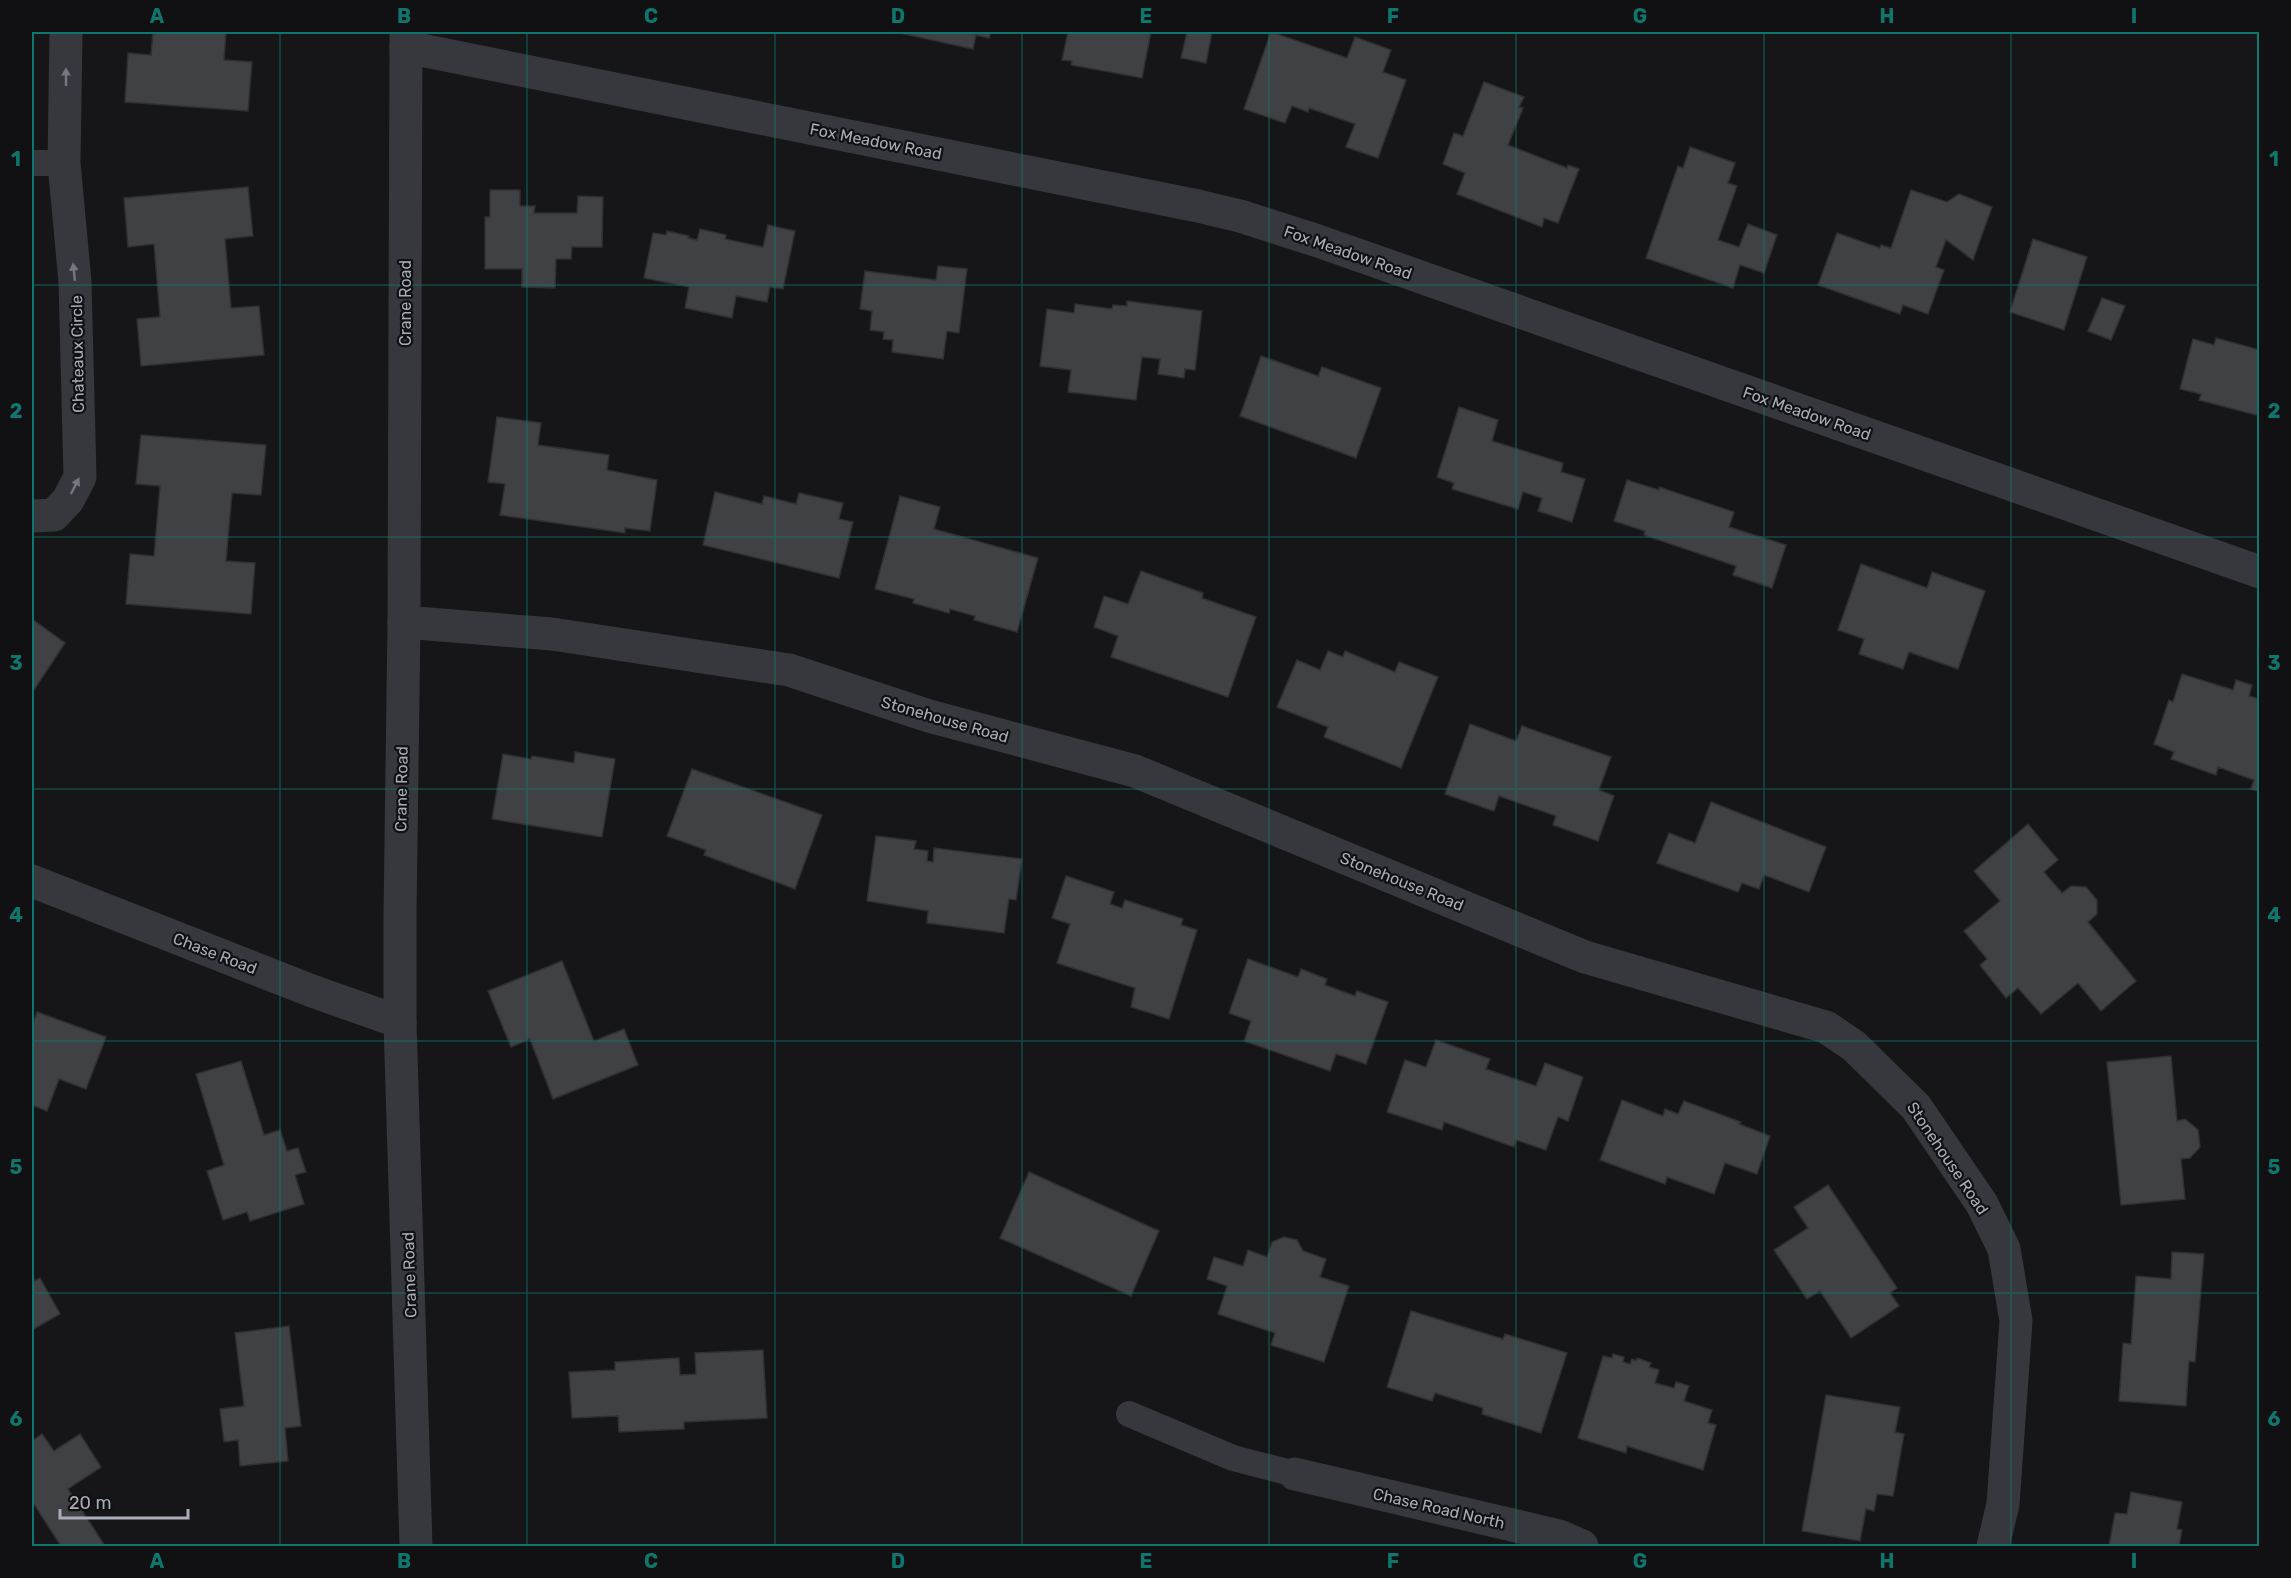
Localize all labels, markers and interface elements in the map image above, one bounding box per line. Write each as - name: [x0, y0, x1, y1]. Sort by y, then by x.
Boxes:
- text: A: [150, 4, 165, 28]
- text: B: [397, 4, 411, 28]
- text: C: [644, 4, 658, 28]
- text: D: [891, 4, 905, 28]
- text: E: [1140, 4, 1152, 28]
- text: F: [1387, 4, 1399, 28]
- text: G: [1633, 4, 1647, 28]
- text: H: [1880, 4, 1894, 28]
- text: I: [2131, 4, 2137, 28]
- one-way arrow: [61, 68, 71, 87]
- street label: Fox Meadow Road: [808, 119, 943, 164]
- text: 1: [11, 147, 21, 171]
- text: 1: [2269, 147, 2279, 171]
- street label: Fox Meadow Road: [1281, 222, 1414, 283]
- street label: Crane Road: [396, 260, 415, 346]
- one-way arrow: [69, 262, 79, 281]
- street label: Chateaux Circle: [67, 295, 88, 413]
- street label: Fox Meadow Road: [1740, 383, 1873, 444]
- text: 2: [10, 399, 23, 423]
- text: 2: [2268, 399, 2281, 423]
- one-way arrow: [70, 478, 80, 495]
- text: 3: [9, 651, 23, 675]
- text: 3: [2267, 651, 2281, 675]
- street label: Stonehouse Road: [879, 692, 1011, 747]
- street label: Crane Road: [391, 746, 412, 832]
- street label: Stonehouse Road: [1337, 848, 1466, 915]
- text: 4: [9, 903, 23, 927]
- text: 4: [2267, 903, 2281, 927]
- street label: Chase Road: [170, 929, 259, 978]
- street label: Stonehouse Road: [1903, 1098, 1992, 1218]
- text: 5: [10, 1155, 23, 1179]
- text: 5: [2268, 1155, 2281, 1179]
- street label: Crane Road: [399, 1232, 420, 1318]
- text: 6: [9, 1407, 23, 1431]
- text: 6: [2267, 1407, 2281, 1431]
- scale bar: [60, 1482, 188, 1520]
- street label: Chase Road North: [1371, 1484, 1507, 1533]
- text: 20 m: [69, 1492, 111, 1514]
- text: A: [150, 1549, 165, 1573]
- text: B: [397, 1549, 411, 1573]
- text: C: [644, 1549, 658, 1573]
- text: D: [891, 1549, 905, 1573]
- text: E: [1140, 1549, 1152, 1573]
- text: F: [1387, 1549, 1399, 1573]
- text: G: [1633, 1549, 1647, 1573]
- text: H: [1880, 1549, 1894, 1573]
- text: I: [2131, 1549, 2137, 1573]

